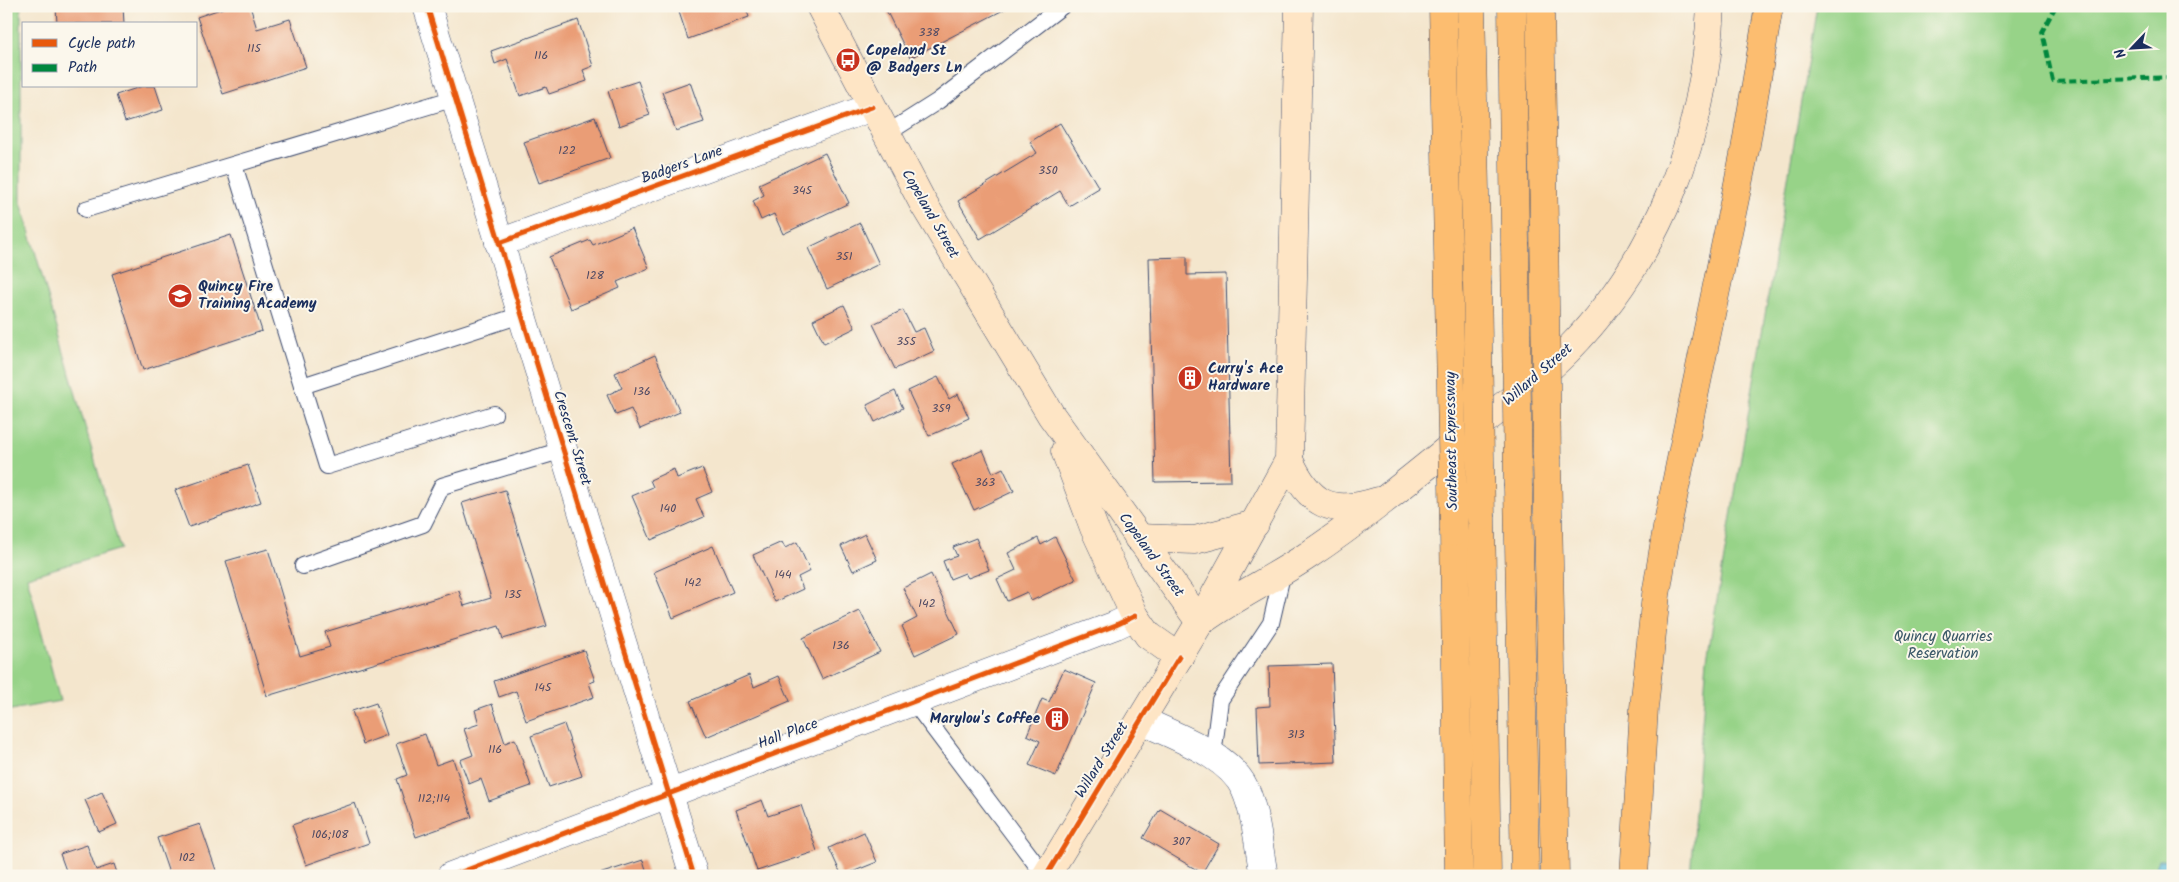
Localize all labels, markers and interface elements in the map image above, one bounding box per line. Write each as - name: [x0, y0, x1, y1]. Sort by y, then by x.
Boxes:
- legend: [22, 22, 198, 88]
- north arrow: [2106, 22, 2156, 72]
- house number: 338: [919, 23, 940, 42]
- text: Cycle path: [68, 32, 135, 56]
- house number: 115: [247, 39, 263, 58]
- place label: Copeland St @ Badgers Ln: [866, 39, 962, 80]
- text: N: [2109, 44, 2133, 62]
- house number: 116: [534, 46, 548, 65]
- bus stop icon: Copeland St @ Badgers Ln: [835, 47, 861, 73]
- text: Path: [68, 56, 97, 80]
- street label: Badgers Lane: [638, 139, 726, 191]
- house number: 122: [558, 141, 576, 160]
- house number: 350: [1038, 161, 1058, 180]
- street label: Copeland Street: [895, 165, 965, 263]
- house number: 345: [792, 181, 814, 200]
- house number: 351: [835, 247, 853, 266]
- house number: 128: [586, 266, 605, 285]
- place label: Quincy Fire Training Academy: [198, 275, 317, 316]
- school or university icon: Quincy Fire Training Academy: [167, 283, 193, 309]
- house number: 355: [896, 332, 917, 351]
- street label: Willard Street: [1498, 338, 1579, 412]
- place label: Curry's Ace Hardware: [1208, 357, 1284, 398]
- building icon: Curry's Ace Hardware: [1177, 365, 1203, 391]
- street label: Southeast Expressway: [1439, 370, 1465, 511]
- house number: 136: [633, 382, 651, 401]
- street label: Crescent Street: [546, 387, 598, 489]
- house number: 359: [931, 399, 951, 418]
- house number: 363: [975, 473, 995, 492]
- house number: 140: [660, 499, 676, 518]
- street label: Copeland Street: [1112, 508, 1190, 603]
- house number: 144: [775, 565, 792, 584]
- house number: 142: [684, 573, 702, 592]
- house number: 135: [504, 585, 523, 604]
- house number: 142: [918, 594, 936, 613]
- park label: Quincy Quarries Reservation: [1894, 625, 1993, 666]
- house number: 136: [832, 636, 850, 655]
- house number: 145: [535, 678, 553, 697]
- building icon: Marylou's Coffee: [1044, 706, 1070, 732]
- place label: Marylou's Coffee: [930, 707, 1041, 731]
- street label: Hall Place: [754, 712, 822, 756]
- street label: Willard Street: [1069, 717, 1135, 803]
- house number: 313: [1287, 725, 1305, 744]
- house number: 116: [488, 740, 502, 759]
- house number: 112;114: [418, 789, 451, 808]
- house number: 106;108: [311, 825, 349, 844]
- house number: 307: [1172, 832, 1191, 851]
- house number: 102: [179, 848, 195, 867]

